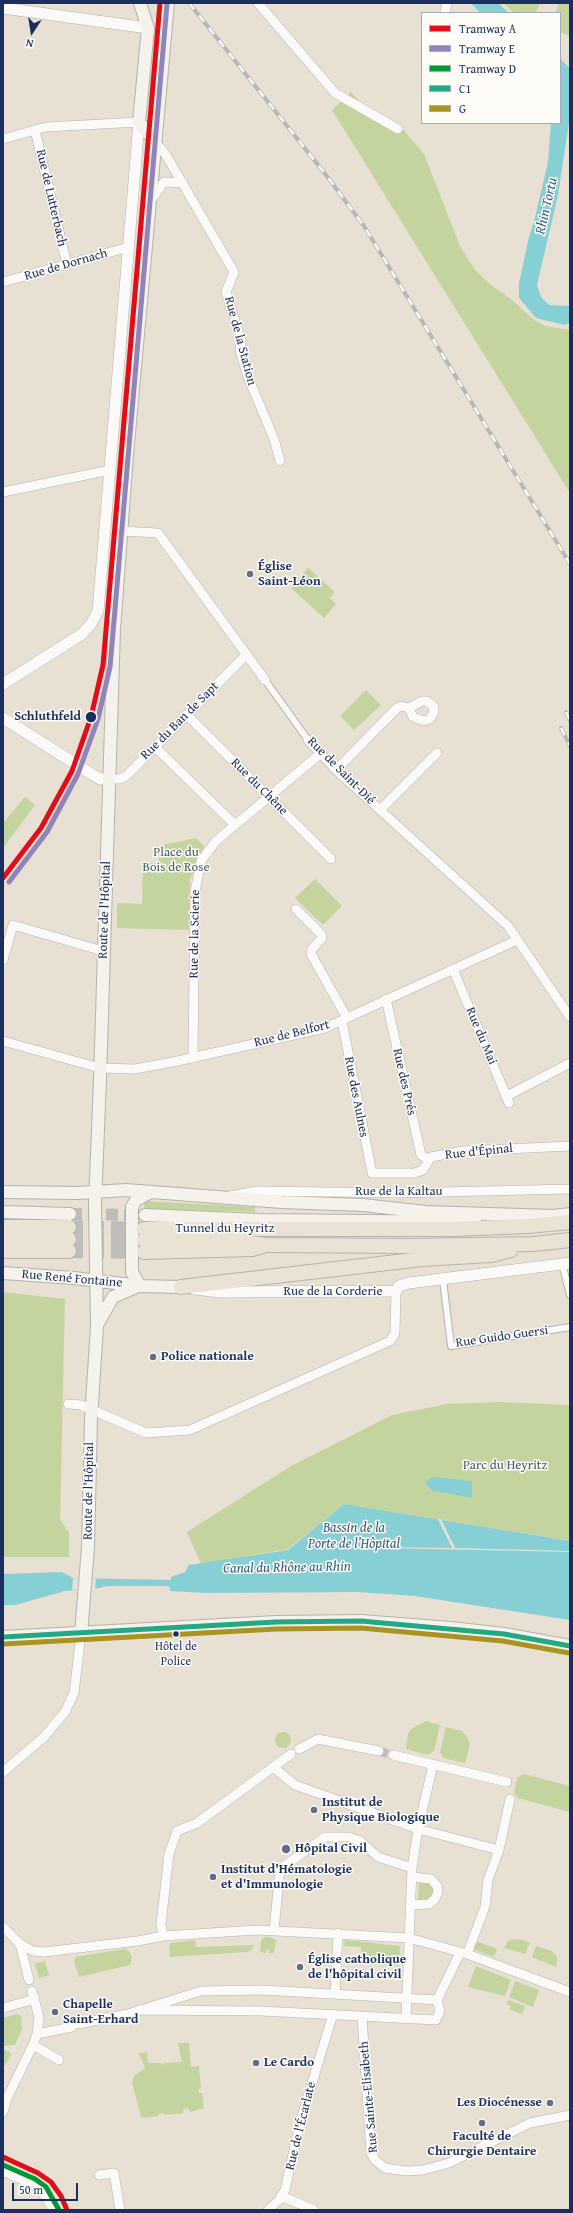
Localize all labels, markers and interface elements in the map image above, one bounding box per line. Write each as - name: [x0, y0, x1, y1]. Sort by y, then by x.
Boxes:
- north arrow: [12, 12, 52, 52]
- legend: [421, 12, 561, 124]
- text: Tramway A: [459, 20, 516, 37]
- text: N: [24, 35, 35, 52]
- text: Tramway E: [459, 40, 515, 57]
- text: Tramway D: [459, 60, 516, 77]
- text: C1: [459, 80, 471, 97]
- text: G: [459, 100, 466, 117]
- street label: Rue de Lutterbach: [32, 148, 70, 248]
- water label: Rhin Tortu: [532, 176, 562, 236]
- street label: Rue de Dornach: [23, 246, 109, 284]
- street label: Rue de la Station: [221, 295, 259, 387]
- place label: Église Saint-Léon: [258, 559, 321, 590]
- marker: Église Saint-Léon: [245, 569, 255, 579]
- street label: Rue du Ban de Sapt: [138, 679, 222, 763]
- place label: Schluthfeld: [14, 709, 81, 725]
- marker: Schluthfeld: [84, 710, 98, 724]
- street label: Rue de Saint-Dié: [304, 734, 378, 808]
- street label: Rue du Chêne: [227, 755, 291, 819]
- park label: Place du Bois de Rose: [143, 845, 209, 876]
- street label: Route de l'Hôpital: [95, 861, 115, 959]
- street label: Rue de la Scierie: [186, 889, 204, 979]
- street label: Rue du Mai: [462, 1005, 500, 1067]
- street label: Rue de Belfort: [253, 1017, 331, 1051]
- street label: Rue des Prés: [389, 1047, 419, 1117]
- street label: Rue des Aulnes: [341, 1055, 371, 1139]
- street label: Rue d'Épinal: [444, 1141, 514, 1163]
- street label: Rue de la Kaltau: [355, 1184, 443, 1200]
- street label: Tunnel du Heyritz: [176, 1221, 274, 1237]
- street label: Rue René Fontaine: [21, 1267, 123, 1291]
- street label: Rue de la Corderie: [283, 1284, 383, 1300]
- street label: Rue Guido Guersi: [455, 1323, 549, 1351]
- place label: Police nationale: [161, 1349, 254, 1365]
- marker: Police nationale: [148, 1352, 158, 1362]
- street label: Route de l'Hôpital: [80, 1442, 98, 1540]
- park label: Parc du Heyritz: [463, 1458, 547, 1474]
- water label: Bassin de la Porte de l’Hôpital: [308, 1520, 400, 1552]
- water label: Canal du Rhône au Rhin: [223, 1558, 351, 1578]
- marker: Hôtel de Police: [171, 1629, 181, 1639]
- place label: Hôtel de Police: [155, 1640, 197, 1668]
- place label: Institut de Physique Biologique: [322, 1795, 439, 1826]
- marker: Institut de Physique Biologique: [309, 1805, 319, 1815]
- place label: Hôpital Civil: [295, 1841, 367, 1857]
- marker: Hôpital Civil: [280, 1843, 292, 1855]
- place label: Institut d'Hématologie et d'Immunologie: [221, 1862, 352, 1893]
- marker: Institut d'Hématologie et d'Immunologie: [208, 1872, 218, 1882]
- place label: Église catholique de l'hôpital civil: [308, 1952, 406, 1983]
- marker: Église catholique de l'hôpital civil: [295, 1962, 305, 1972]
- place label: Chapelle Saint-Erhard: [63, 1997, 138, 2028]
- marker: Chapelle Saint-Erhard: [50, 2007, 60, 2017]
- street label: Rue Sainte-Elisabeth: [356, 2041, 382, 2153]
- place label: Le Cardo: [264, 2055, 314, 2071]
- marker: Le Cardo: [251, 2058, 261, 2068]
- street label: Rue de l'Écarlate: [282, 2080, 320, 2172]
- place label: Les Diocénesse: [457, 2095, 542, 2111]
- marker: Les Diocénesse: [545, 2098, 555, 2108]
- marker: Faculté de Chirurgie Dentaire: [477, 2118, 487, 2128]
- place label: Faculté de Chirurgie Dentaire: [428, 2129, 536, 2160]
- scale bar: [14, 2175, 80, 2201]
- text: 50 m: [19, 2181, 43, 2198]

